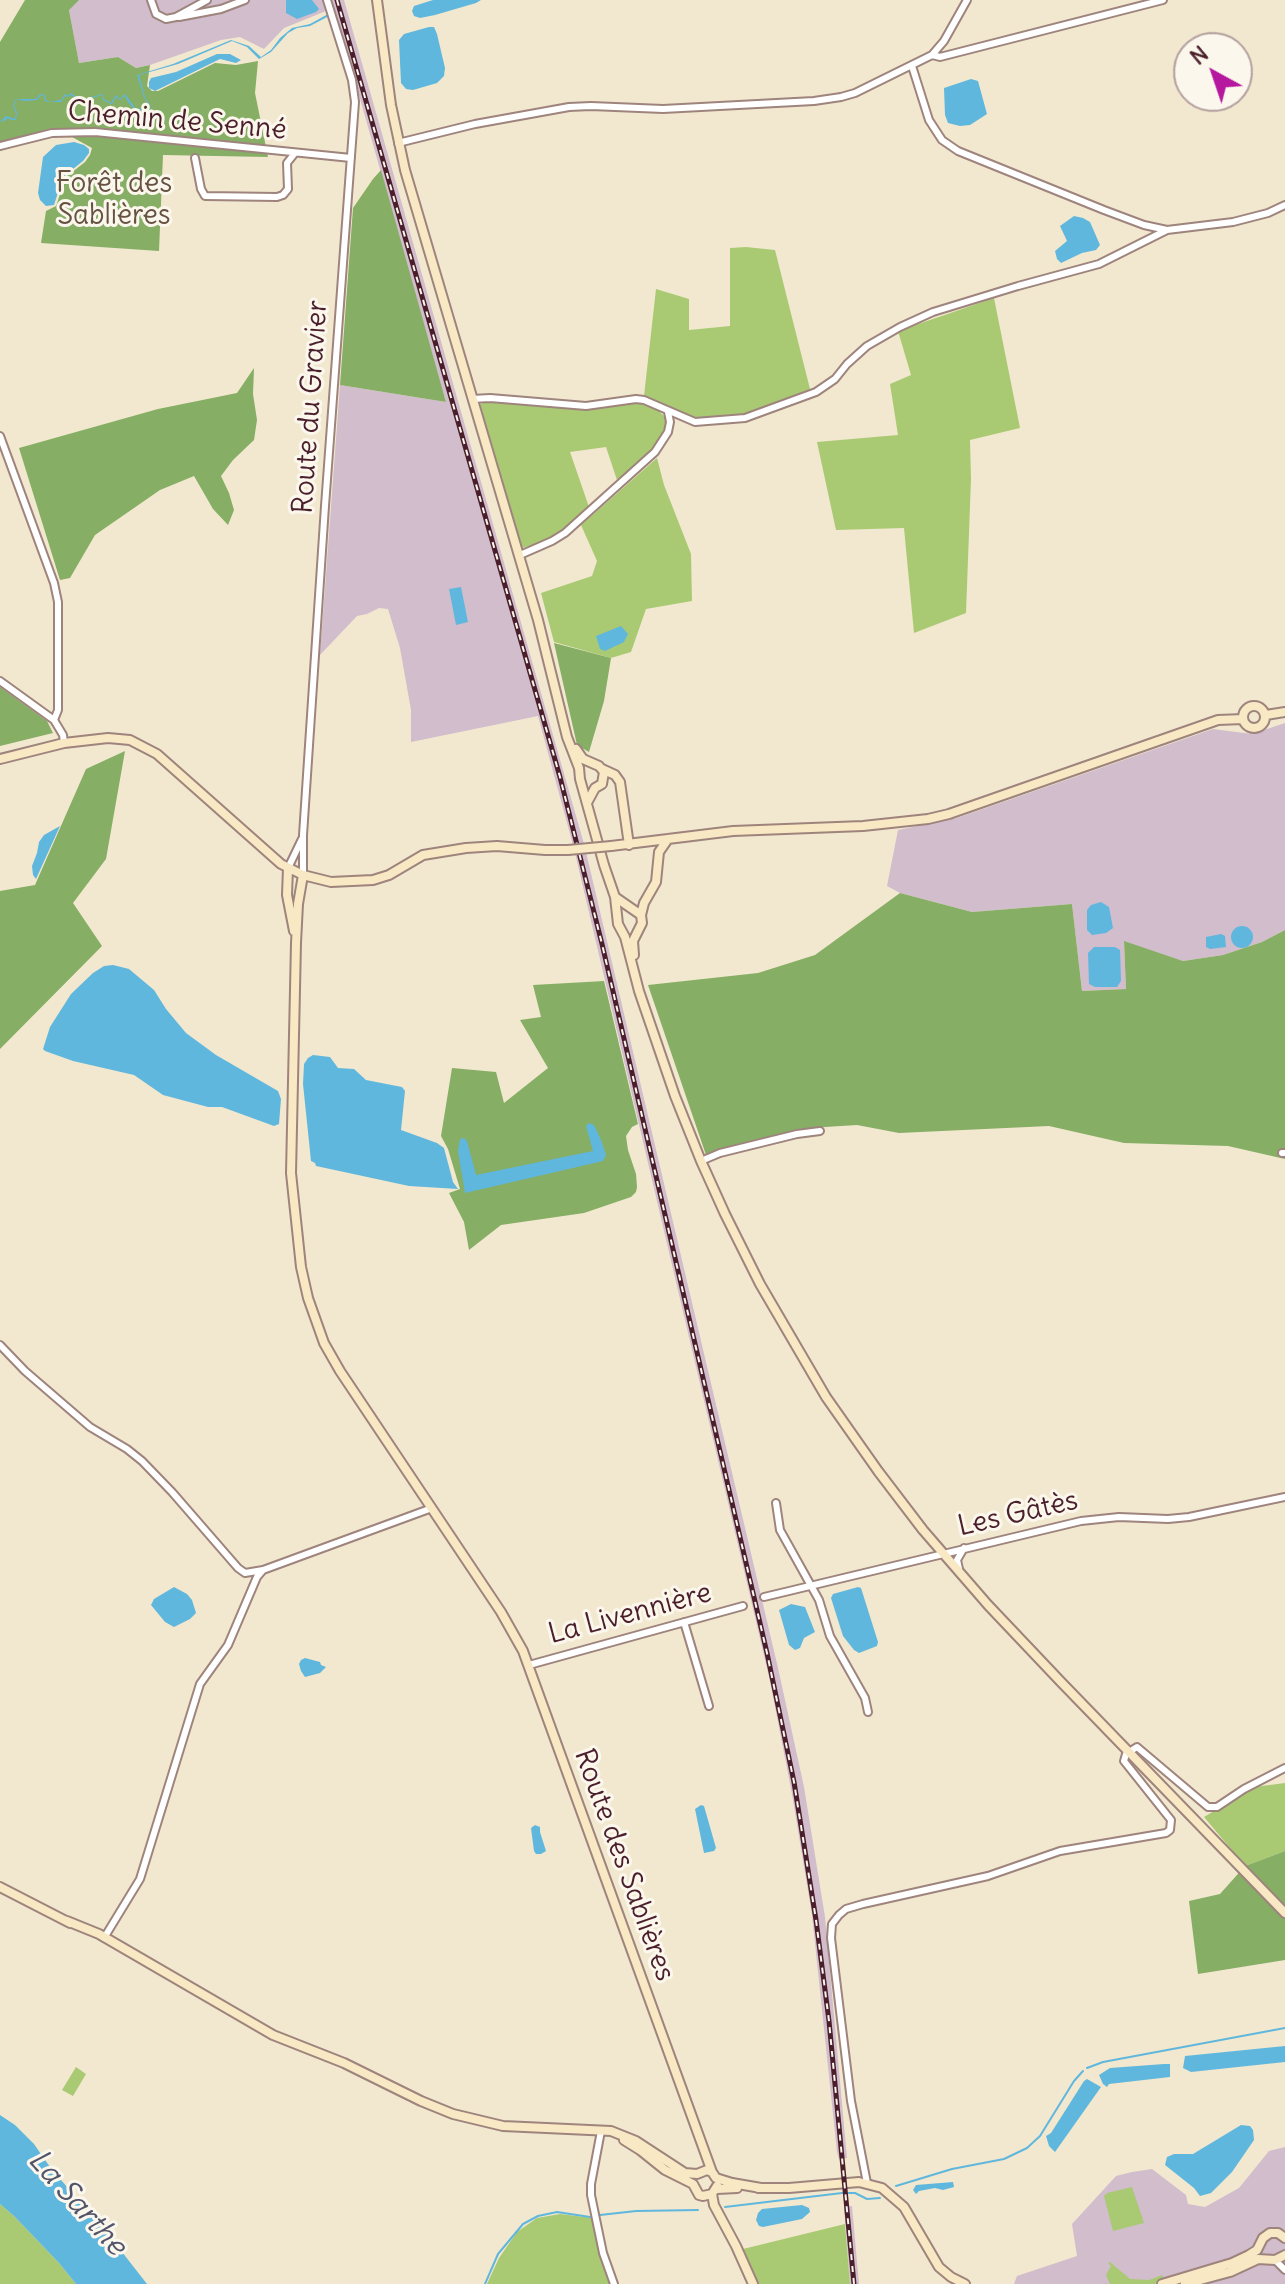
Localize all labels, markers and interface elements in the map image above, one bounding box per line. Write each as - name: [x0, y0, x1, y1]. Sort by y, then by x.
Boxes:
- north arrow: [1173, 32, 1253, 112]
- text: N: [1184, 40, 1214, 71]
- street label: Chemin de Senné: [66, 95, 288, 147]
- park label: Forêt des Sablières: [56, 167, 172, 233]
- street label: Route du Gravier: [287, 299, 335, 515]
- street label: Les Gâtès: [955, 1484, 1081, 1544]
- street label: La Livennière: [545, 1576, 715, 1652]
- street label: Route des Sablières: [566, 1744, 682, 1986]
- water label: La Sarthe: [20, 2143, 134, 2263]

